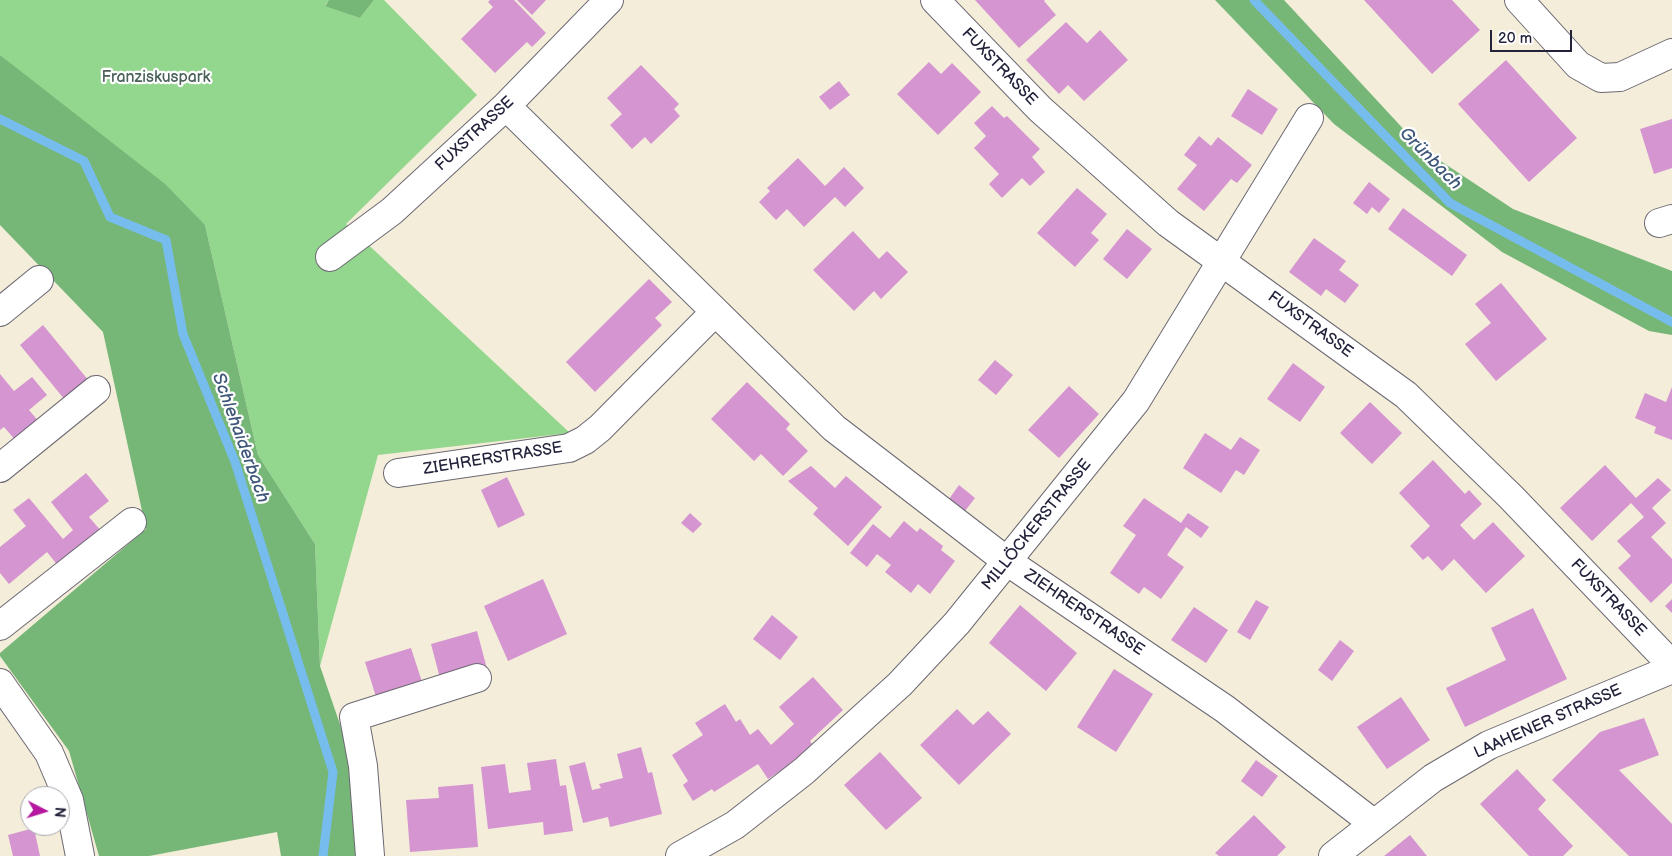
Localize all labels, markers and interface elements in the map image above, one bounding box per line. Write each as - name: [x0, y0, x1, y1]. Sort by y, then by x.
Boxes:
- scale bar: [1492, 20, 1574, 52]
- street label: FUXSTRASSE: [957, 24, 1041, 110]
- text: 20 m: [1498, 29, 1532, 48]
- park label: Franziskuspark: [102, 68, 210, 88]
- street label: FUXSTRASSE: [432, 93, 518, 175]
- water label: Grünbach: [1394, 123, 1466, 195]
- street label: FUXSTRASSE: [1264, 288, 1356, 362]
- water label: Schlehaiderbach: [206, 370, 274, 506]
- street label: ZIEHRERSTRASSE: [422, 439, 564, 479]
- street label: MILLÖCKERSTRASSE: [978, 456, 1096, 594]
- street label: FUXSTRASSE: [1566, 555, 1650, 641]
- street label: ZIEHRERSTRASSE: [1020, 566, 1148, 660]
- street label: LAAHENER STRASSE: [1471, 681, 1625, 763]
- north arrow: [20, 786, 70, 836]
- text: N: [51, 806, 68, 818]

